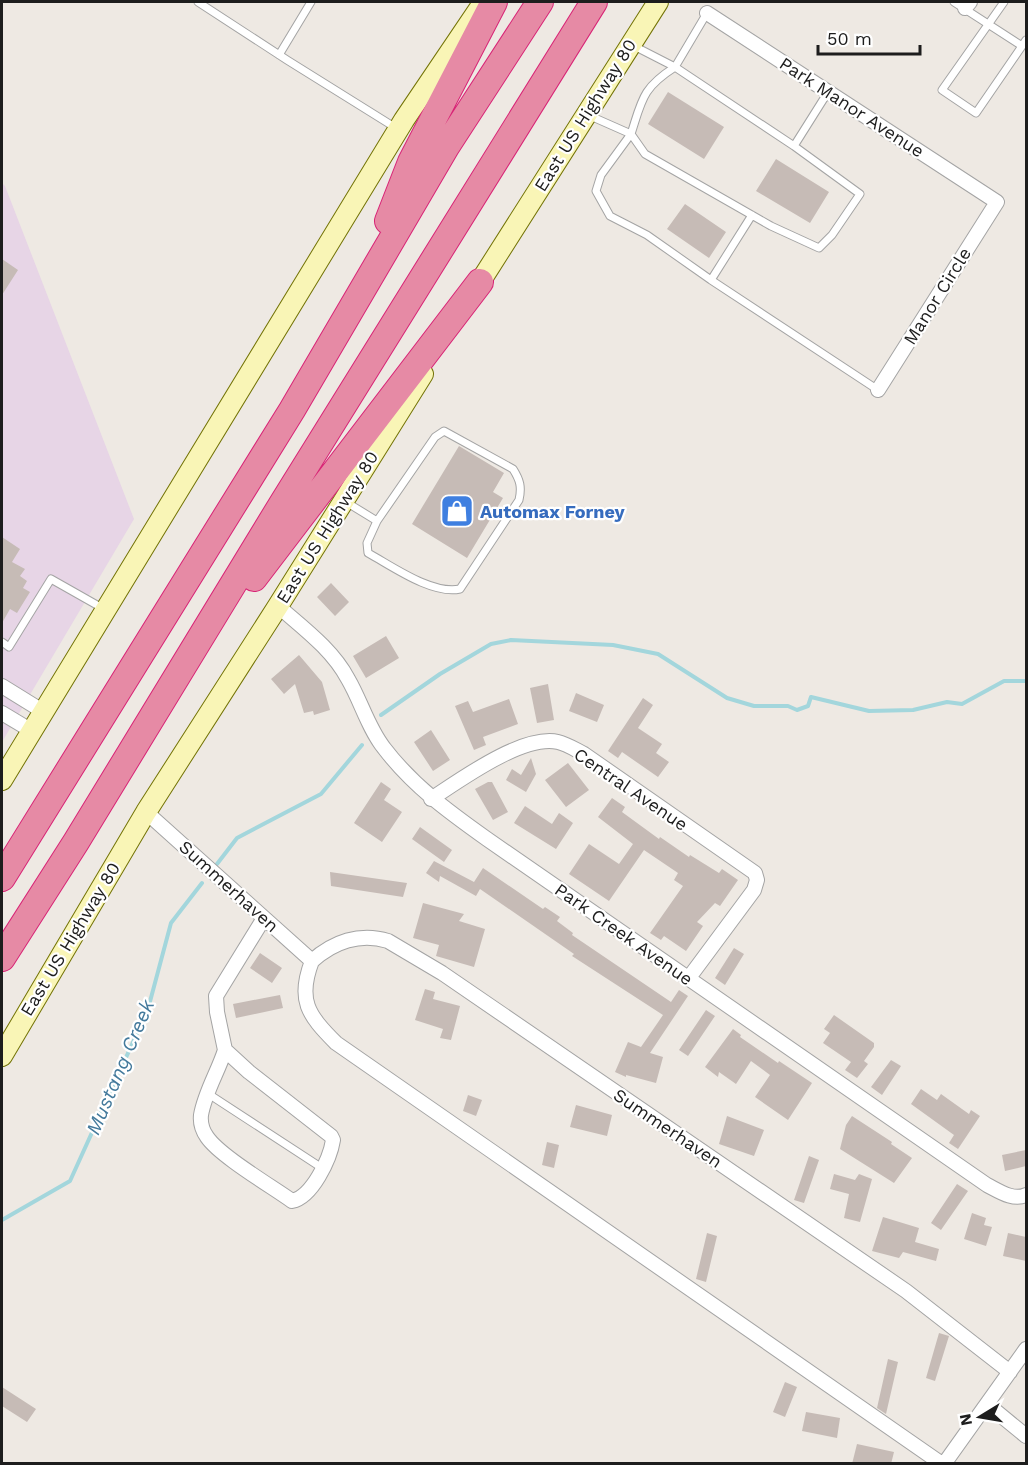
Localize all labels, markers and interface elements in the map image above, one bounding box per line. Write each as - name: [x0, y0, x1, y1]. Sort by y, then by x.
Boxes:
- scale bar: [818, 18, 920, 56]
- text: 50 m: [827, 28, 872, 49]
- street label: East US Highway 80: [530, 35, 640, 195]
- street label: Park Manor Avenue: [776, 52, 928, 162]
- street label: Manor Circle: [899, 244, 975, 348]
- street label: East US Highway 80: [272, 447, 382, 607]
- shop icon: Automax Forney: [439, 493, 475, 529]
- place label: Automax Forney: [480, 501, 626, 522]
- street label: Central Avenue: [570, 743, 692, 835]
- street label: Summerhaven: [175, 836, 283, 936]
- street label: East US Highway 80: [16, 858, 124, 1020]
- street label: Park Creek Avenue: [551, 879, 697, 989]
- water label: Mustang Creek: [81, 995, 160, 1138]
- street label: Summerhaven: [610, 1084, 726, 1172]
- north arrow: [950, 1387, 1010, 1447]
- text: N: [955, 1412, 976, 1427]

